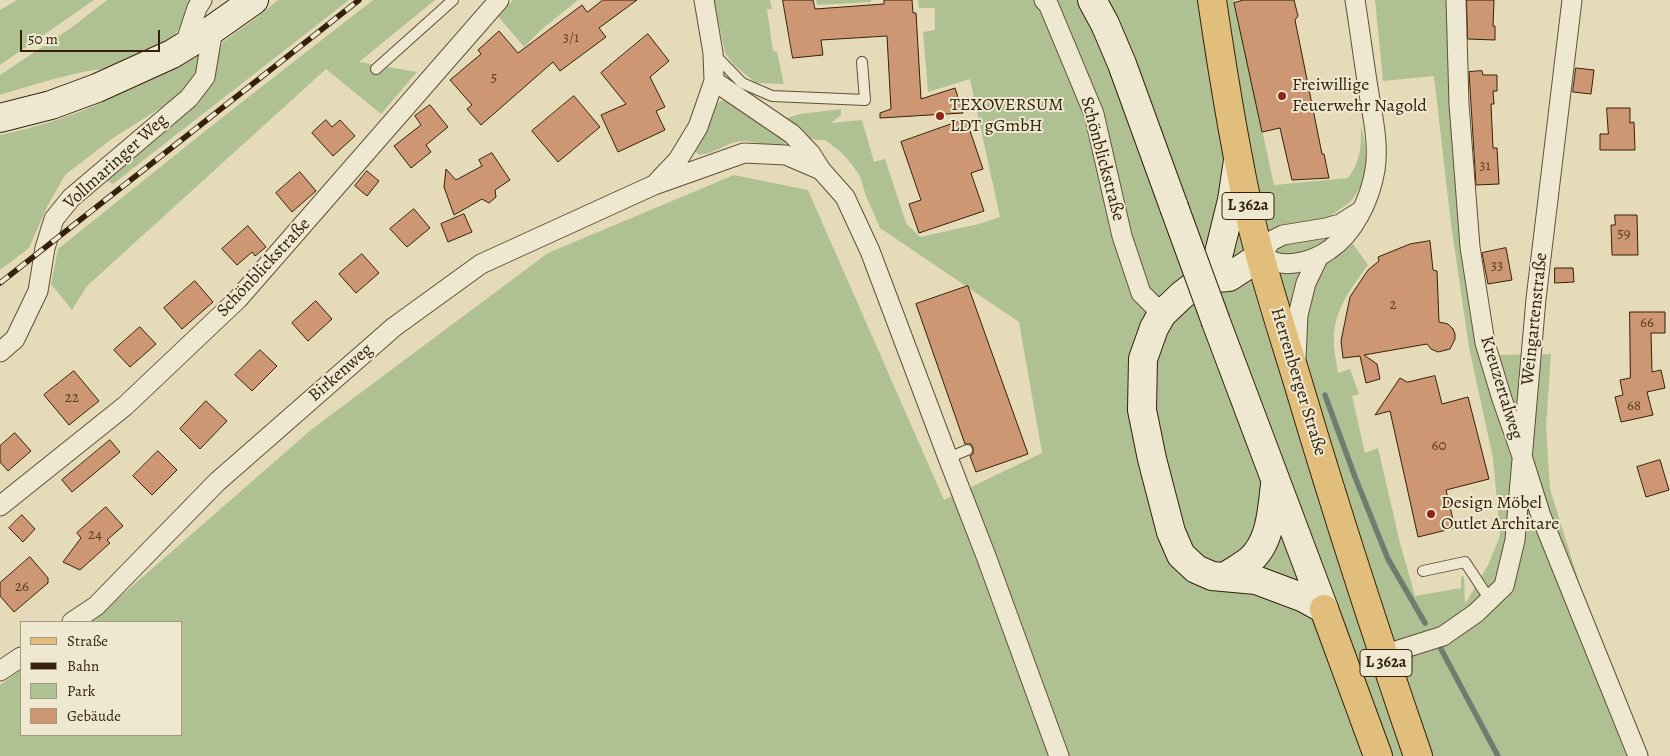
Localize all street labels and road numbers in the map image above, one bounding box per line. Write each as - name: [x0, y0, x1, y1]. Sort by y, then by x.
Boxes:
- street label: Schönblickstraße: [1075, 95, 1129, 223]
- street label: Vollmaringer Weg: [60, 110, 172, 214]
- road number: L 362a: [1222, 192, 1274, 220]
- street label: Schönblickstraße: [213, 214, 315, 322]
- street label: Weingartenstraße: [1517, 252, 1553, 386]
- street label: Herrenberger Straße: [1265, 305, 1331, 459]
- street label: Kreuzertalweg: [1475, 334, 1527, 442]
- street label: Birkenweg: [304, 339, 378, 407]
- road number: L 362a: [1360, 650, 1412, 676]

